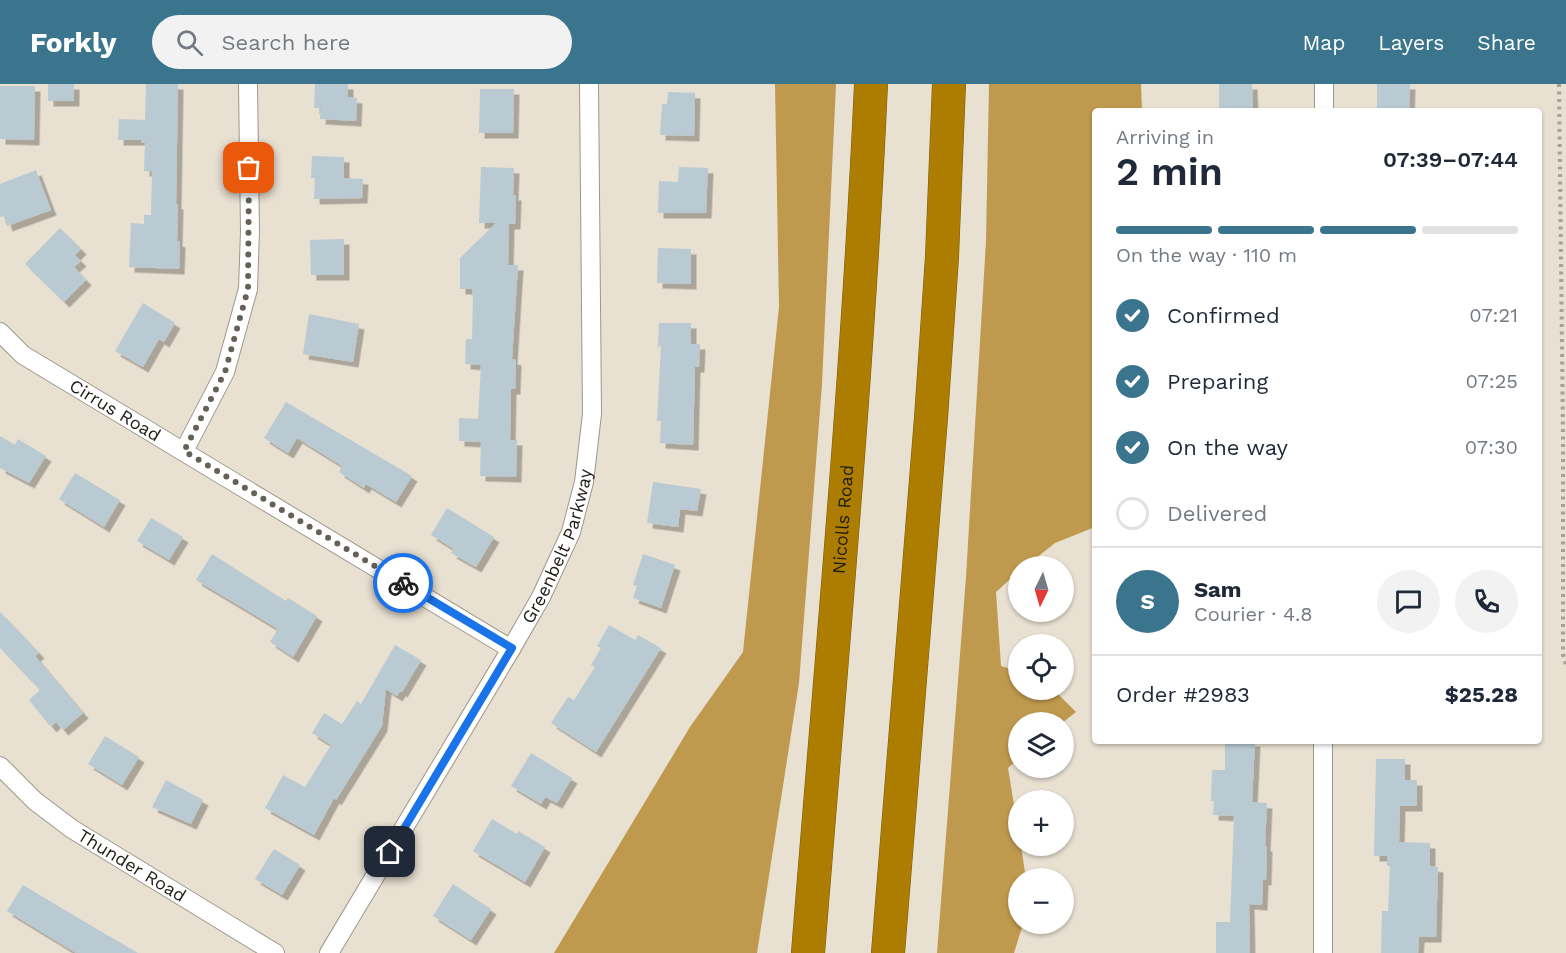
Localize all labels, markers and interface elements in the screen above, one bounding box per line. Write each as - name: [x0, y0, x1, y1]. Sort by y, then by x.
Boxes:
- search box: [152, 15, 572, 69]
- text: Forkly: [30, 26, 116, 59]
- icon: search: [173, 26, 206, 59]
- text: Search here: [221, 30, 350, 55]
- text: Map: [1302, 30, 1345, 55]
- text: Layers: [1378, 30, 1444, 55]
- text: Share: [1477, 30, 1536, 55]
- text: Arriving in: [1116, 125, 1214, 149]
- pin: [223, 142, 274, 193]
- text: 07:39–07:44: [1383, 147, 1518, 172]
- text: 2 min: [1116, 149, 1223, 194]
- icon: bag: [232, 151, 265, 184]
- text: On the way · 110 m: [1116, 243, 1297, 267]
- icon: check: [1116, 299, 1149, 332]
- text: Confirmed: [1167, 303, 1280, 328]
- text: 07:21: [1469, 303, 1518, 327]
- icon: check: [1116, 365, 1149, 398]
- text: Preparing: [1167, 369, 1268, 394]
- text: 07:25: [1466, 369, 1518, 393]
- street label: Cirrus Road: [66, 375, 165, 446]
- icon: check: [1116, 431, 1149, 464]
- text: On the way: [1167, 435, 1288, 460]
- text: 07:30: [1465, 435, 1518, 459]
- street label: Nicolls Road: [828, 464, 857, 575]
- street label: Greenbelt Parkway: [517, 467, 596, 627]
- text: Delivered: [1167, 501, 1267, 526]
- courier: [373, 553, 433, 613]
- north arrow: [1008, 556, 1074, 622]
- map controls: [1008, 556, 1074, 934]
- icon: bike: [387, 567, 420, 600]
- button: chat: [1377, 570, 1440, 633]
- button: phone: [1455, 570, 1518, 633]
- text: Sam: [1194, 577, 1242, 602]
- text: S: [1140, 589, 1155, 614]
- text: Courier · 4.8: [1194, 602, 1313, 626]
- button: locate: [1008, 634, 1074, 700]
- text: Order #2983: [1116, 682, 1250, 707]
- text: $25.28: [1445, 682, 1518, 707]
- button: layers: [1008, 712, 1074, 778]
- button: +: [1008, 790, 1074, 856]
- street label: Thunder Road: [74, 824, 190, 906]
- pin: [364, 826, 415, 877]
- icon: home: [373, 835, 406, 868]
- button: −: [1008, 868, 1074, 934]

